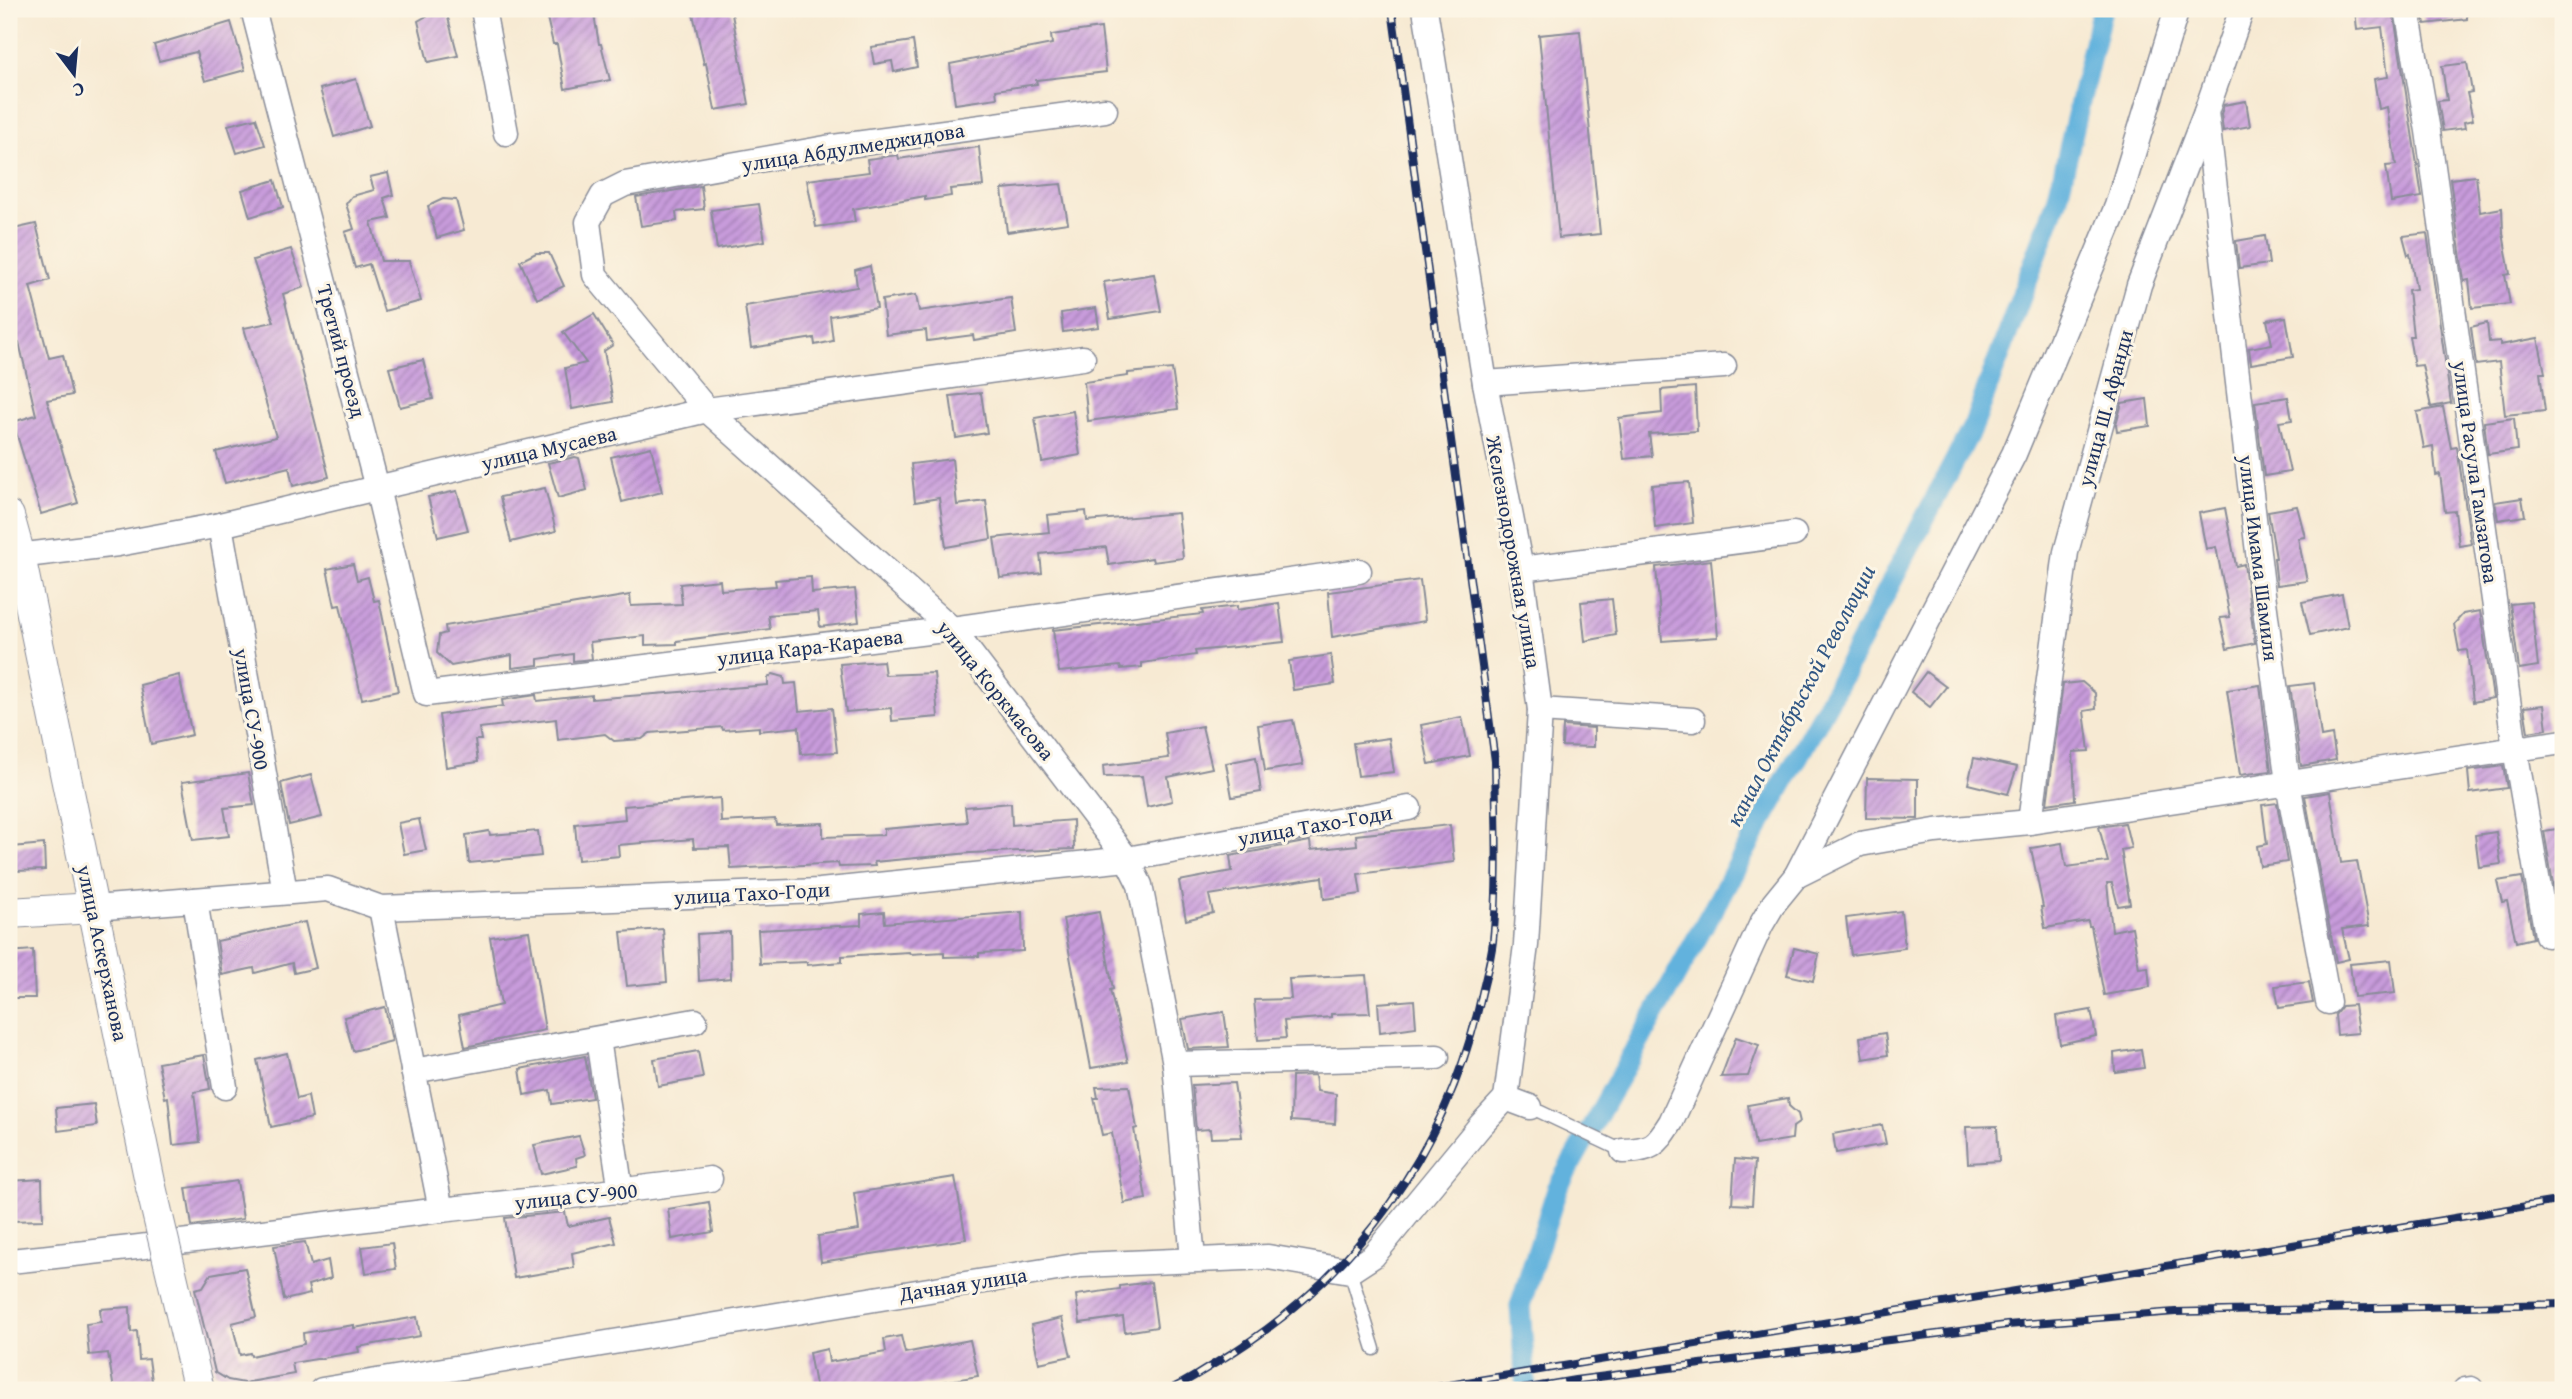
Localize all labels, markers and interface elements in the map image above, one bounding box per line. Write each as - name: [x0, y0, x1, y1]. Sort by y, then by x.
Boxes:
- north arrow: [38, 38, 108, 108]
- text: С: [69, 75, 88, 105]
- street label: улица Абдулмеджидова: [738, 114, 967, 180]
- street label: Третий проезд: [309, 281, 375, 422]
- street label: улица Ш. Афанди: [2069, 326, 2141, 491]
- street label: улица Расула Гамзатова: [2445, 358, 2507, 585]
- street label: улица Мусаева: [477, 417, 620, 479]
- street label: Железнодорожная улица: [1478, 432, 1550, 671]
- street label: улица Имама Шамиля: [2231, 452, 2287, 663]
- water label: канал Октябрьской Революции: [1717, 558, 1883, 832]
- street label: улица Коркмасова: [929, 612, 1062, 767]
- street label: улица Кара-Караева: [714, 620, 905, 674]
- street label: улица СУ-900: [226, 645, 278, 772]
- street label: улица Тахо-Годи: [1234, 796, 1395, 854]
- street label: улица Аскерханова: [69, 861, 137, 1044]
- street label: улица Тахо-Годи: [672, 873, 831, 913]
- street label: улица СУ-900: [512, 1174, 639, 1218]
- street label: Дачная улица: [896, 1259, 1029, 1310]

